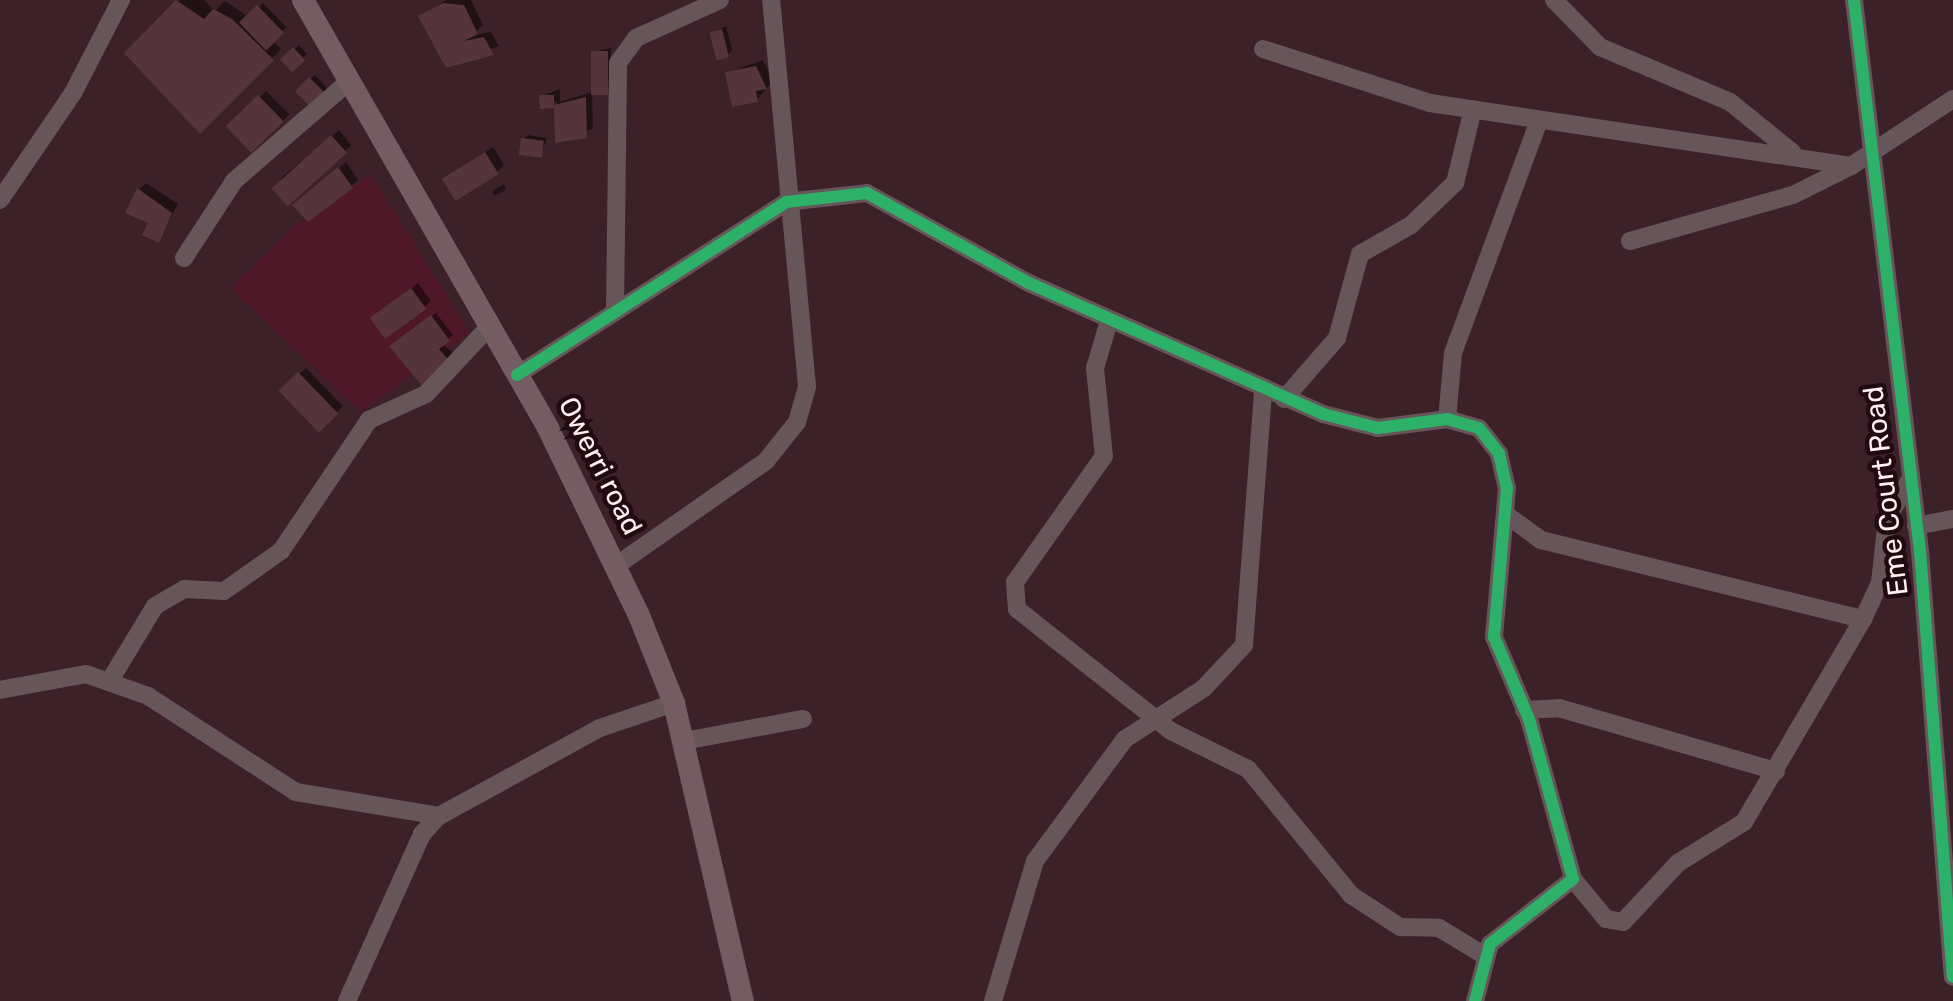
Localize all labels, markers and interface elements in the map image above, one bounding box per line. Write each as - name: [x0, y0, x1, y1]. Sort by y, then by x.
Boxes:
- street label: Eme Court Road: [1856, 384, 1916, 598]
- street label: Owerri road: [551, 391, 649, 541]

